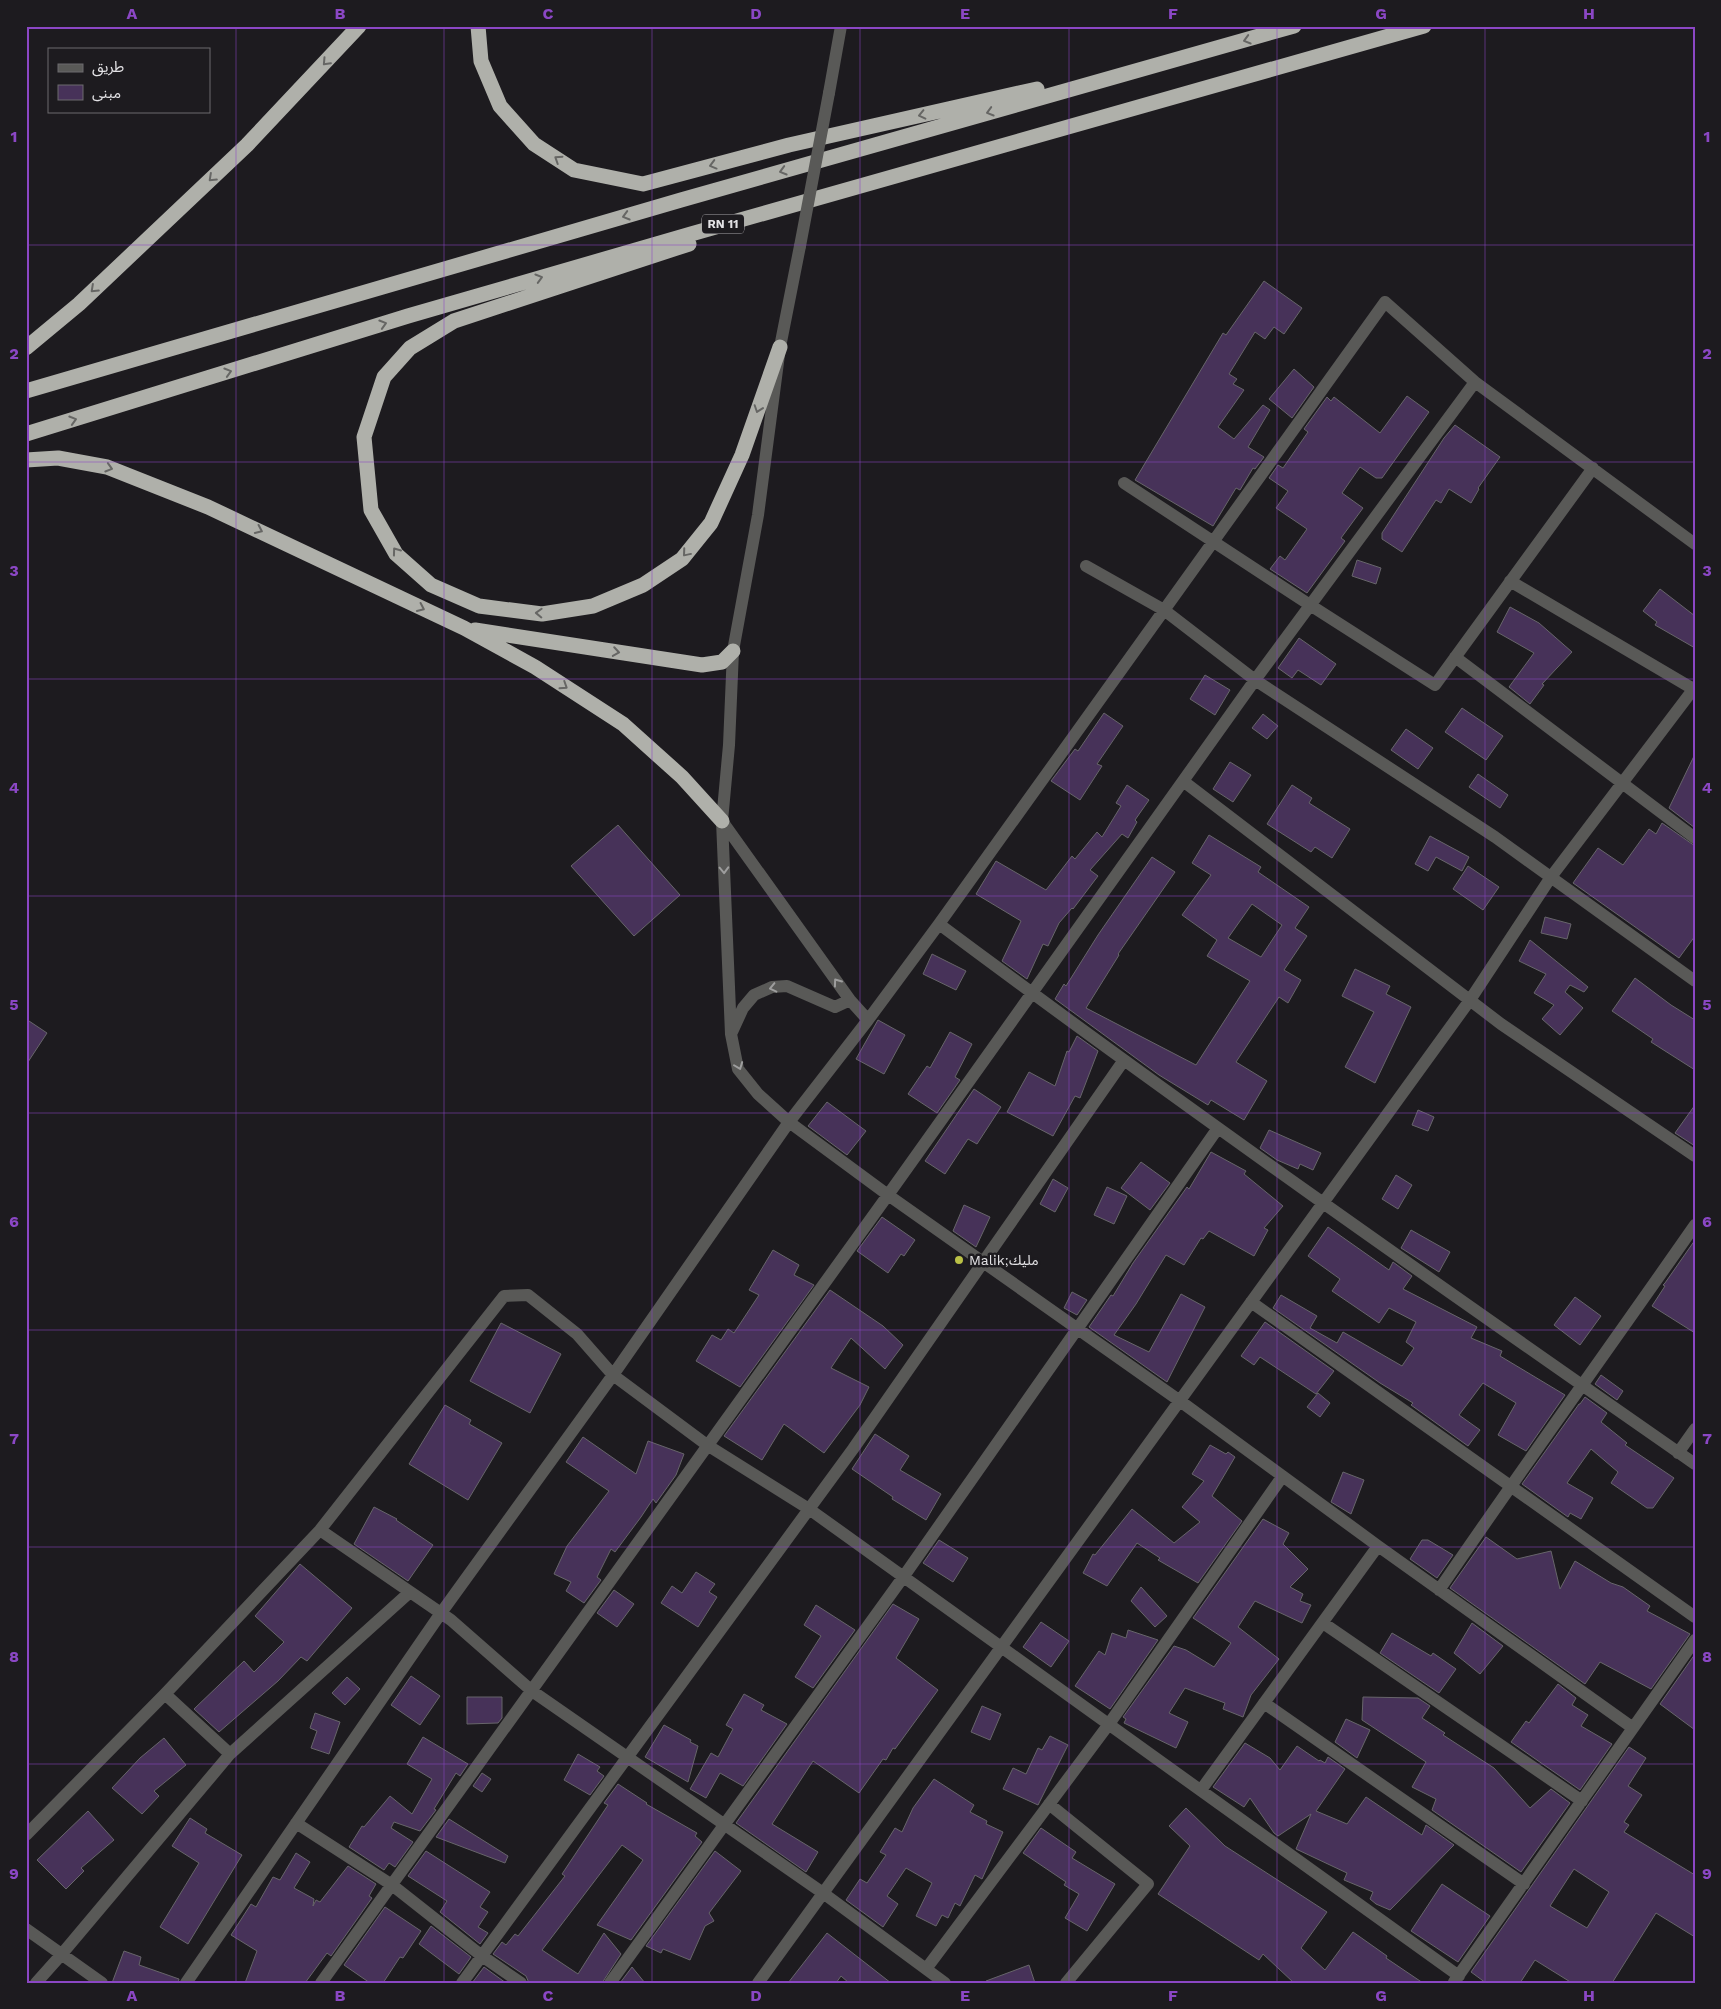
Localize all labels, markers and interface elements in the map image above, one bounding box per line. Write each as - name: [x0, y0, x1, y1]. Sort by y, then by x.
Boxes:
- text: A: [127, 4, 138, 23]
- text: B: [335, 4, 346, 23]
- text: C: [543, 4, 554, 23]
- text: D: [750, 4, 762, 23]
- text: E: [960, 4, 970, 23]
- text: F: [1168, 4, 1178, 23]
- text: G: [1375, 4, 1387, 23]
- text: H: [1583, 4, 1595, 23]
- one-way arrow: [1243, 34, 1251, 44]
- legend: [48, 48, 210, 112]
- one-way arrow: [323, 56, 332, 65]
- text: طريق: [92, 58, 124, 77]
- text: مبنى: [92, 84, 121, 102]
- one-way arrow: [986, 107, 994, 117]
- one-way arrow: [918, 109, 927, 120]
- text: 1: [11, 127, 17, 146]
- text: 1: [1704, 127, 1710, 146]
- one-way arrow: [554, 156, 563, 166]
- one-way arrow: [710, 160, 718, 170]
- one-way arrow: [778, 165, 787, 176]
- one-way arrow: [209, 172, 218, 181]
- one-way arrow: [623, 210, 631, 220]
- road number: RN 11: [702, 214, 744, 233]
- one-way arrow: [535, 273, 543, 283]
- one-way arrow: [91, 283, 100, 292]
- one-way arrow: [379, 319, 387, 329]
- text: 2: [9, 344, 19, 363]
- text: 2: [1702, 344, 1712, 363]
- one-way arrow: [223, 367, 232, 377]
- one-way arrow: [754, 405, 764, 413]
- one-way arrow: [68, 415, 76, 425]
- one-way arrow: [104, 463, 113, 473]
- one-way arrow: [254, 524, 263, 534]
- one-way arrow: [393, 548, 401, 557]
- one-way arrow: [683, 548, 692, 557]
- text: 3: [9, 561, 19, 580]
- text: 3: [1702, 561, 1712, 580]
- one-way arrow: [416, 602, 425, 612]
- one-way arrow: [535, 607, 543, 618]
- one-way arrow: [612, 646, 620, 657]
- one-way arrow: [558, 680, 567, 689]
- text: 4: [9, 778, 19, 797]
- text: 4: [1702, 778, 1712, 797]
- one-way arrow: [719, 866, 730, 874]
- one-way arrow: [834, 978, 843, 988]
- one-way arrow: [769, 982, 778, 993]
- text: 5: [9, 995, 19, 1014]
- text: 5: [1702, 995, 1712, 1014]
- one-way arrow: [733, 1061, 743, 1070]
- text: 6: [9, 1212, 19, 1231]
- text: 6: [1702, 1212, 1712, 1231]
- place label: Malik;مليك: [969, 1252, 1039, 1268]
- marker: Malik;مليك: [953, 1254, 965, 1266]
- text: 7: [9, 1429, 19, 1448]
- text: 7: [1702, 1429, 1712, 1448]
- text: 8: [9, 1647, 19, 1666]
- text: 8: [1702, 1647, 1712, 1666]
- text: 9: [9, 1864, 19, 1883]
- text: 9: [1702, 1864, 1712, 1883]
- text: A: [127, 1986, 138, 2005]
- text: B: [335, 1986, 346, 2005]
- text: C: [543, 1986, 554, 2005]
- text: D: [750, 1986, 762, 2005]
- text: E: [960, 1986, 970, 2005]
- text: F: [1168, 1986, 1178, 2005]
- text: G: [1375, 1986, 1387, 2005]
- text: H: [1583, 1986, 1595, 2005]

